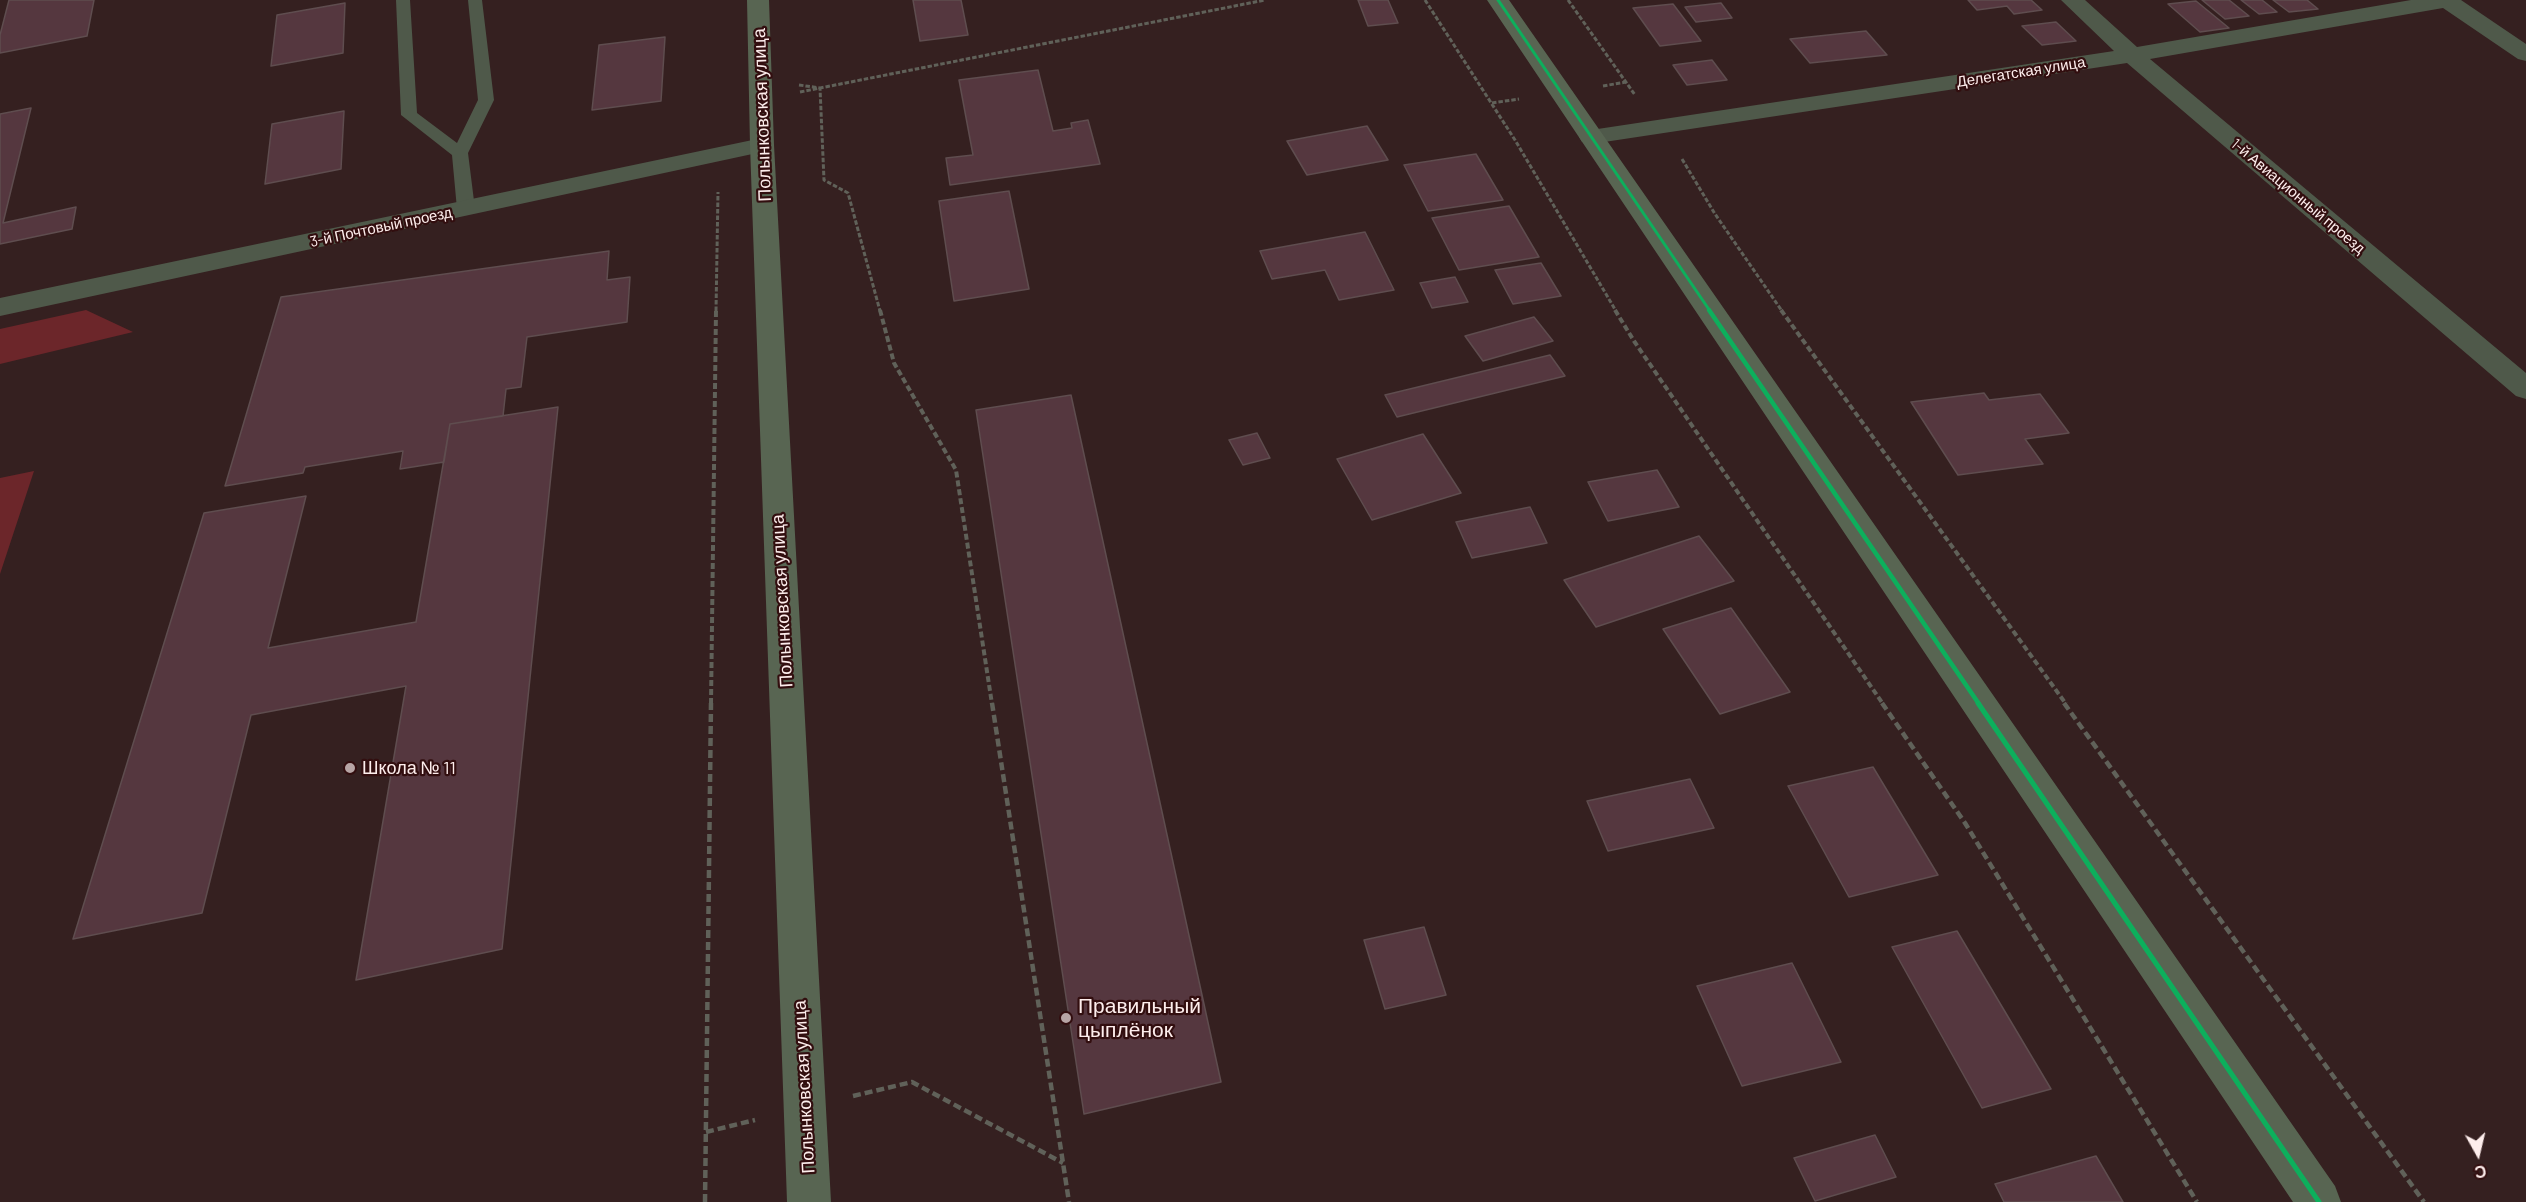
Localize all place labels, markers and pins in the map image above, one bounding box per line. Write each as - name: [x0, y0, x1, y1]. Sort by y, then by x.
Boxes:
- place label: Школа № 11: [362, 757, 456, 779]
- marker: Школа № 11: [343, 761, 357, 775]
- place label: Правильный цыплёнок: [1078, 993, 1201, 1043]
- marker: Правильный цыплёнок: [1059, 1011, 1073, 1025]

